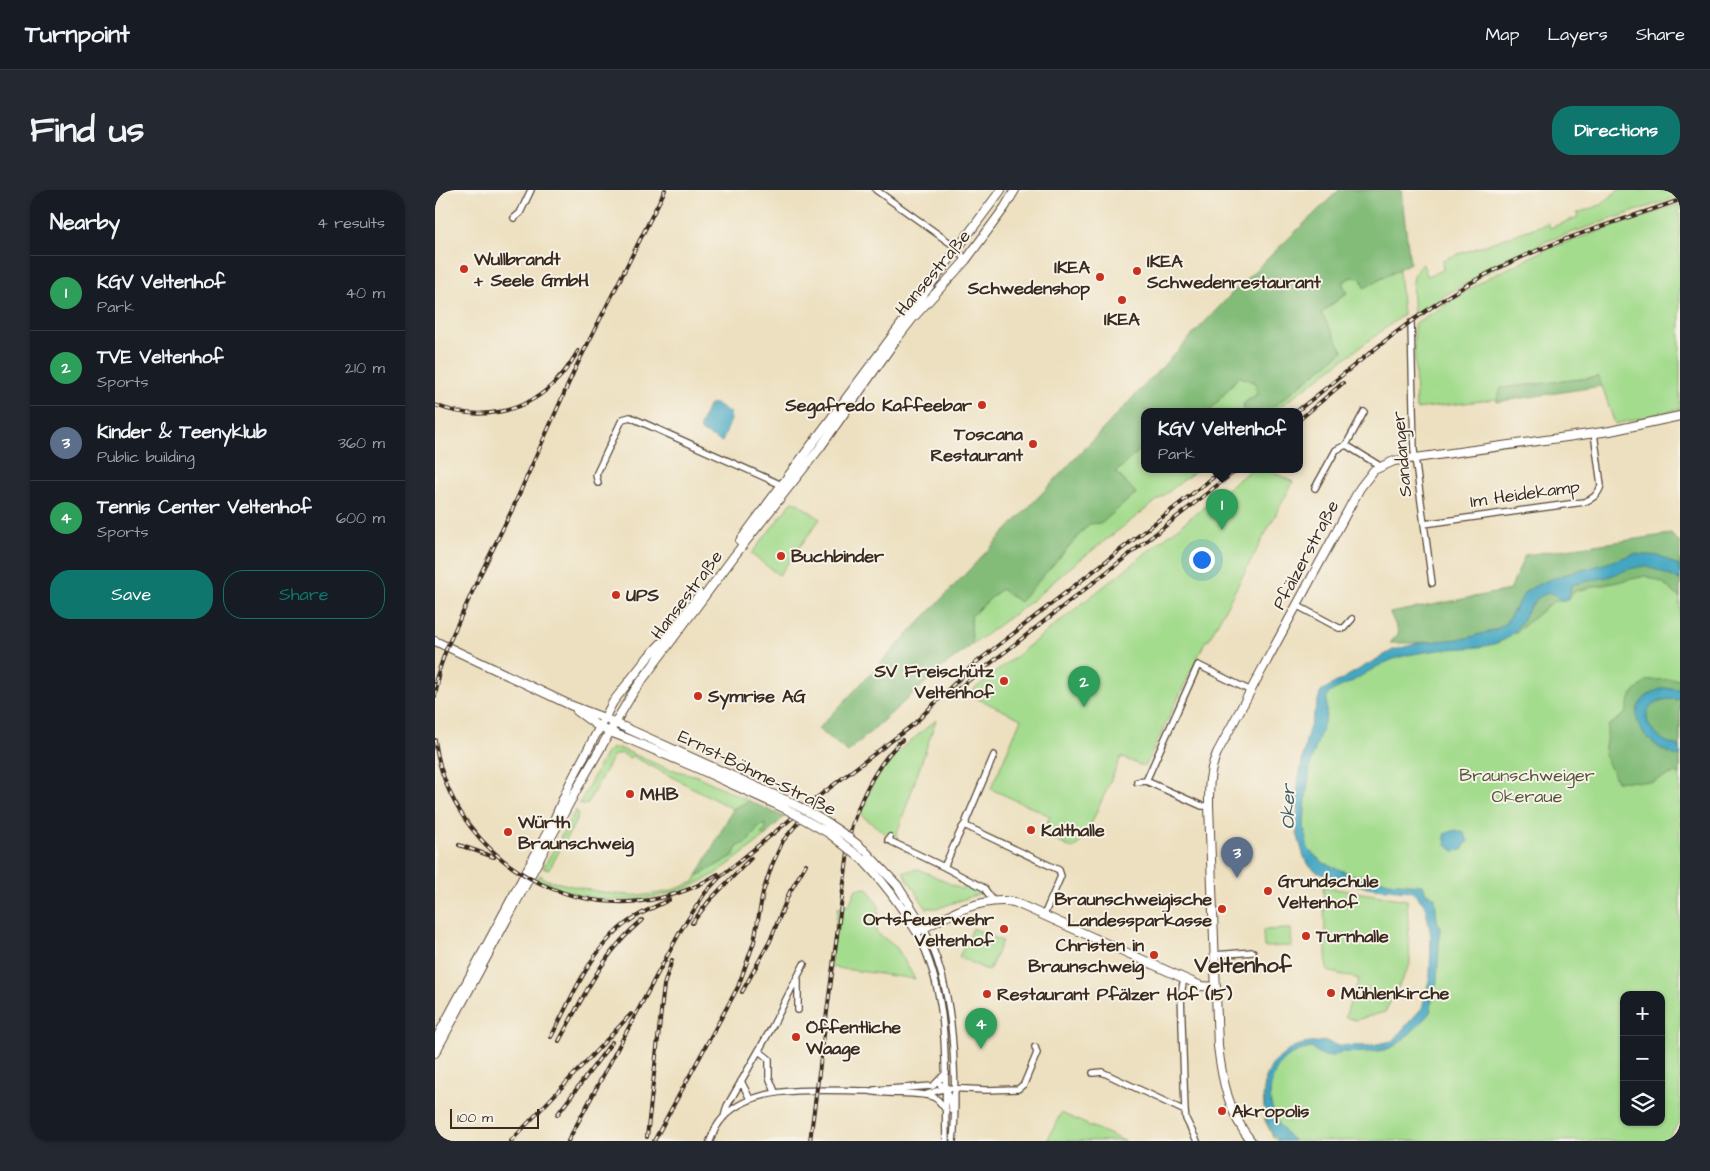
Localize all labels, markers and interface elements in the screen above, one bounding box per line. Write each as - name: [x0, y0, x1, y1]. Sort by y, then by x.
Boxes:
- text: Turnpoint: [25, 18, 130, 52]
- text: Map: [1485, 22, 1519, 47]
- text: Layers: [1547, 22, 1608, 47]
- text: Share: [1636, 22, 1685, 47]
- text: Find us: [30, 106, 144, 155]
- button: Directions: [1552, 106, 1680, 155]
- text: Nearby: [50, 208, 120, 237]
- text: 4 results: [317, 212, 385, 234]
- street label: Hansestraße: [889, 224, 977, 322]
- place label: Wullbrandt + Seele GmbH: [473, 247, 589, 293]
- place label: IKEA Schwedenrestaurant: [1146, 249, 1322, 295]
- place label: IKEA Schwedenshop: [967, 255, 1090, 301]
- marker: Wullbrandt + Seele GmbH: [458, 263, 470, 275]
- marker: IKEA Schwedenrestaurant: [1131, 265, 1143, 277]
- text: KGV Veltenhof: [97, 269, 225, 296]
- marker: IKEA Schwedenshop: [1094, 271, 1106, 283]
- text: 1: [65, 282, 67, 304]
- text: 40 m: [345, 282, 385, 304]
- marker: IKEA: [1116, 294, 1128, 306]
- text: Park: [97, 296, 134, 318]
- place label: IKEA: [1104, 307, 1140, 332]
- text: TVE Veltenhof: [97, 344, 224, 371]
- text: 2: [61, 357, 71, 379]
- text: 210 m: [345, 357, 385, 379]
- text: Sports: [97, 371, 149, 393]
- place label: Segafredo Kaffeebar: [784, 393, 972, 419]
- marker: Segafredo Kaffeebar: [976, 399, 988, 411]
- popup: [1141, 408, 1303, 473]
- street label: Sandanger: [1386, 410, 1419, 498]
- text: KGV Veltenhof: [1158, 416, 1286, 443]
- text: Kinder & Teenyklub: [97, 419, 267, 446]
- place label: Toscana Restaurant: [930, 422, 1024, 468]
- text: 3: [62, 432, 70, 454]
- text: 360 m: [338, 432, 385, 454]
- marker: Toscana Restaurant: [1027, 438, 1039, 450]
- text: Park: [1158, 443, 1195, 465]
- text: Public building: [97, 446, 195, 468]
- street label: Im Heidekamp: [1469, 474, 1581, 514]
- pin: 1: [1206, 489, 1238, 530]
- text: Tennis Center Veltenhof: [97, 494, 311, 521]
- street label: Pfälzerstraße: [1267, 496, 1345, 614]
- text: 4: [61, 507, 71, 529]
- text: 600 m: [336, 507, 385, 529]
- text: Sports: [97, 521, 149, 543]
- place label: Buchbinder: [791, 544, 884, 569]
- street label: Hansestraße: [645, 545, 729, 645]
- your location: [1189, 547, 1215, 573]
- marker: Buchbinder: [775, 550, 787, 562]
- button: Save: [50, 570, 213, 619]
- button: Share: [223, 570, 385, 619]
- place label: UPS: [626, 583, 660, 608]
- marker: UPS: [610, 589, 622, 601]
- place label: SV Freischütz Veltenhof: [873, 659, 995, 705]
- pin: 2: [1068, 666, 1100, 707]
- marker: SV Freischütz Veltenhof: [998, 675, 1010, 687]
- place label: Symrise AG: [707, 684, 807, 710]
- marker: Symrise AG: [692, 690, 704, 702]
- street label: Ernst-Böhme-Straße: [674, 724, 841, 822]
- park label: Braunschweiger Okeraue: [1459, 763, 1595, 809]
- place label: MHB: [640, 782, 679, 807]
- water label: Oker: [1275, 782, 1302, 830]
- marker: MHB: [624, 788, 636, 800]
- place label: Würth Braunschweig: [517, 810, 634, 857]
- place label: Kalthalle: [1041, 818, 1105, 843]
- marker: Kalthalle: [1025, 824, 1037, 836]
- marker: Würth Braunschweig: [502, 826, 514, 838]
- pin: 3: [1221, 837, 1253, 878]
- place label: Grundschule Veltenhof: [1277, 869, 1379, 915]
- marker: Grundschule Veltenhof: [1262, 885, 1274, 897]
- place label: Braunschweigische Landessparkasse: [1055, 887, 1212, 933]
- marker: Braunschweigische Landessparkasse: [1216, 903, 1228, 915]
- place label: Ortsfeuerwehr Veltenhof: [863, 907, 995, 953]
- marker: Ortsfeuerwehr Veltenhof: [998, 923, 1010, 935]
- place label: Turnhalle: [1315, 924, 1389, 949]
- marker: Turnhalle: [1300, 930, 1312, 942]
- place label: Christen in Braunschweig: [1028, 933, 1145, 980]
- marker: Christen in Braunschweig: [1148, 949, 1160, 961]
- district label: Veltenhof: [1193, 950, 1293, 981]
- place label: Mühlenkirche: [1341, 981, 1450, 1006]
- place label: Restaurant Pfälzer Hof (15): [997, 982, 1233, 1007]
- marker: Mühlenkirche: [1325, 987, 1337, 999]
- marker: Restaurant Pfälzer Hof (15): [981, 988, 993, 1000]
- map controls: [1620, 991, 1665, 1126]
- button: +: [1620, 991, 1665, 1036]
- pin: 4: [965, 1008, 997, 1049]
- place label: Öffentliche Waage: [805, 1015, 901, 1062]
- marker: Öffentliche Waage: [790, 1031, 802, 1043]
- button: −: [1620, 1036, 1665, 1081]
- button: layers: [1620, 1081, 1665, 1126]
- place label: Akropolis: [1232, 1099, 1309, 1124]
- marker: Akropolis: [1216, 1105, 1228, 1117]
- scale bar: [450, 1106, 539, 1129]
- text: 100 m: [457, 1108, 493, 1128]

